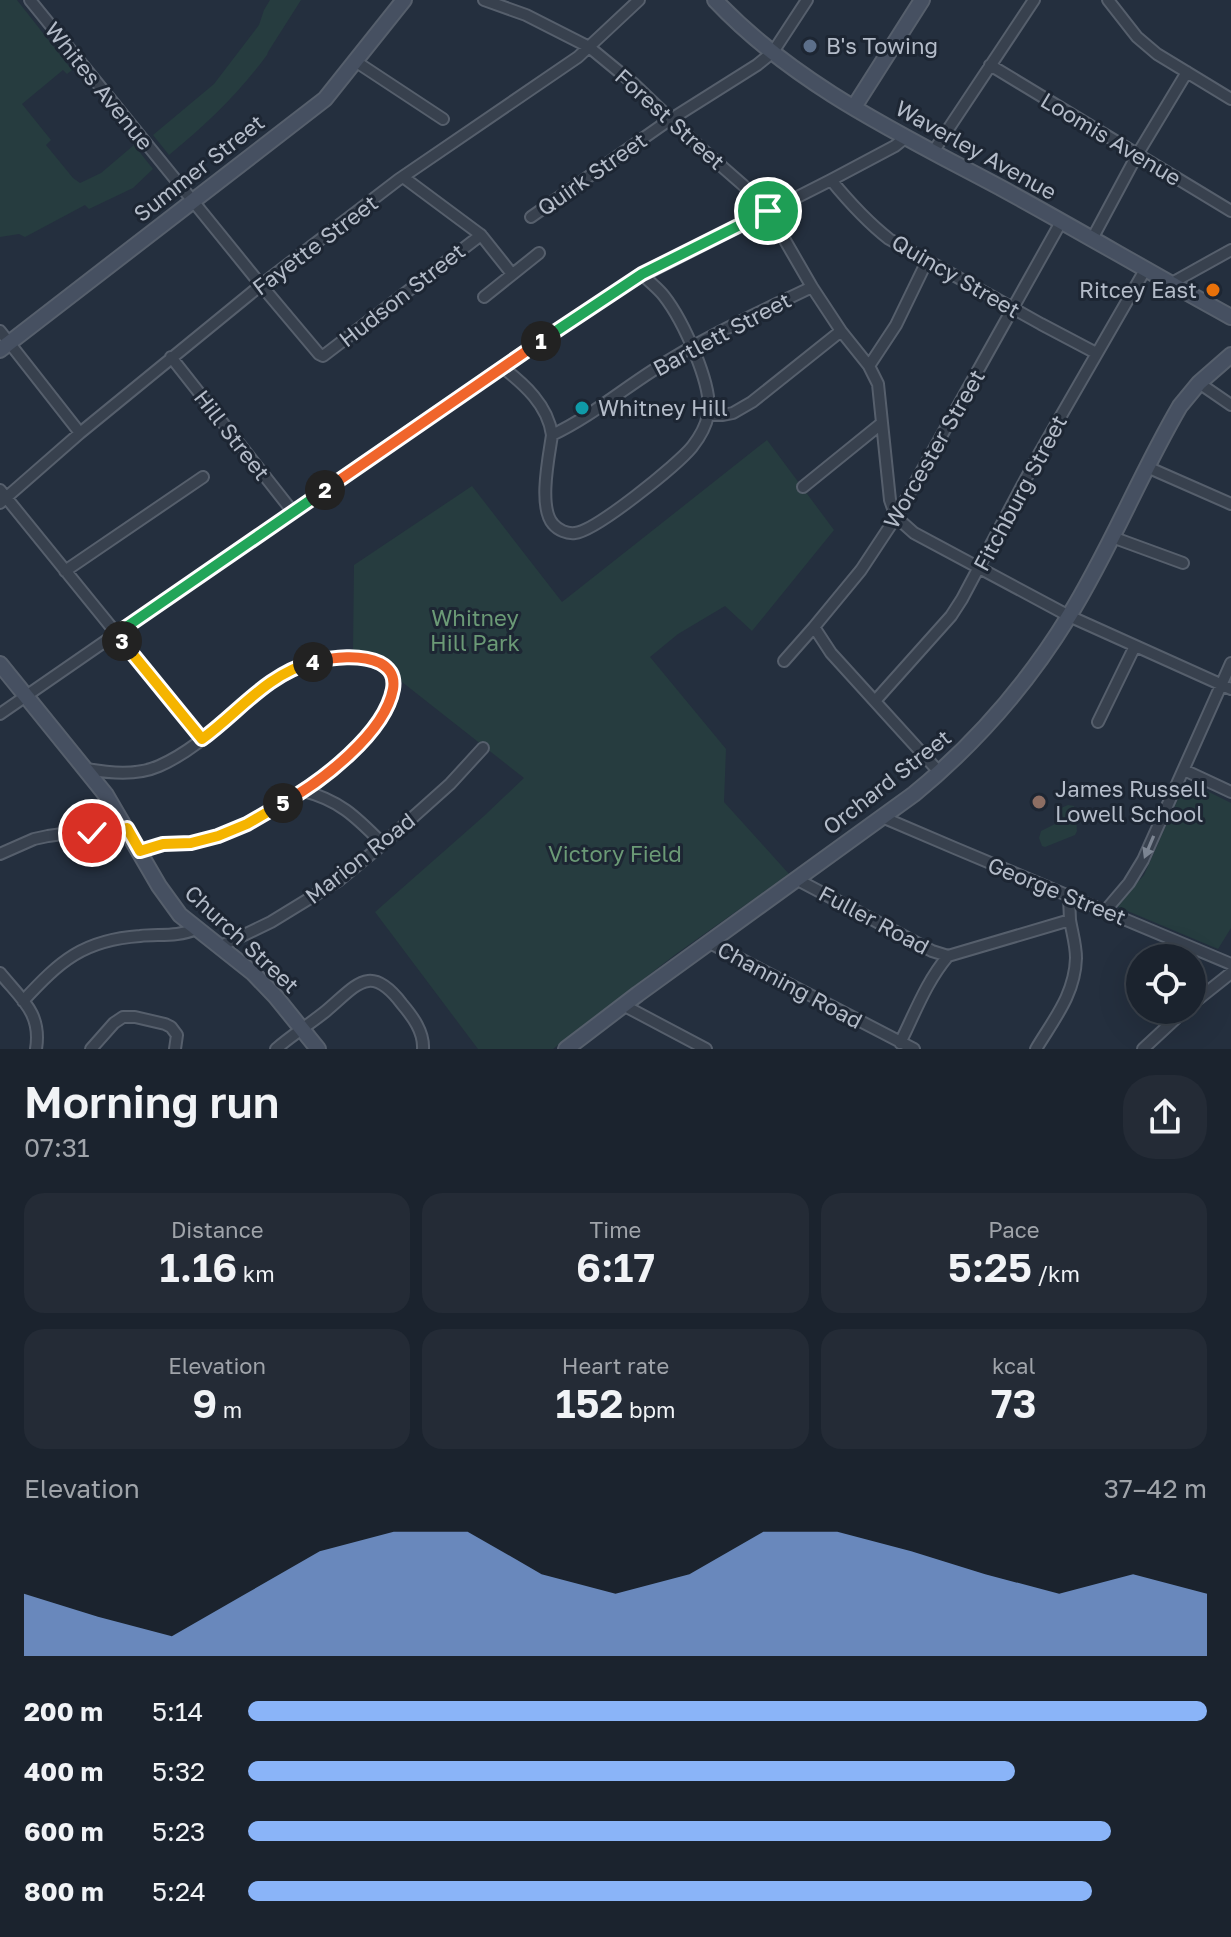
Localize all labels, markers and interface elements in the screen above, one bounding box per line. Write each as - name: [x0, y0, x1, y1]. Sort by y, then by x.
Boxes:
- street label: Whites Avenue: [40, 16, 159, 155]
- place label: B's Towing: [826, 32, 938, 59]
- marker: B's Towing: [801, 37, 819, 55]
- street label: Forest Street: [610, 62, 731, 175]
- street label: Loomis Avenue: [1036, 86, 1186, 191]
- street label: Waverley Avenue: [891, 94, 1062, 205]
- street label: Summer Street: [128, 108, 269, 227]
- street label: Quirk Street: [532, 126, 652, 221]
- pin: [734, 177, 802, 245]
- street label: Fayette Street: [247, 189, 383, 301]
- icon: arrive: [746, 189, 790, 233]
- street label: Quincy Street: [887, 228, 1025, 323]
- street label: Hudson Street: [333, 237, 470, 352]
- place label: Ritcey East: [1079, 276, 1197, 303]
- marker: Ritcey East: [1204, 281, 1222, 299]
- street label: Bartlett Street: [648, 286, 795, 381]
- pin: 1: [521, 321, 561, 361]
- text: 1: [535, 327, 547, 354]
- street label: Worcester Street: [877, 364, 990, 533]
- street label: Hill Street: [189, 384, 276, 485]
- place label: Whitney Hill: [598, 394, 728, 421]
- marker: Whitney Hill: [573, 399, 591, 417]
- street label: Fitchburg Street: [967, 410, 1072, 575]
- pin: 2: [305, 470, 345, 510]
- text: 2: [318, 476, 332, 503]
- park label: Whitney Hill Park: [430, 604, 520, 656]
- pin: 3: [102, 621, 142, 661]
- text: 3: [115, 627, 129, 654]
- pin: 4: [293, 642, 333, 682]
- text: 4: [306, 648, 320, 675]
- street label: Orchard Street: [817, 723, 956, 840]
- place label: James Russell Lowell School: [1055, 775, 1207, 827]
- pin: 5: [263, 783, 303, 823]
- text: 5: [276, 789, 290, 816]
- marker: James Russell Lowell School: [1030, 793, 1048, 811]
- pin: [58, 799, 126, 867]
- street label: Marion Road: [299, 806, 420, 909]
- icon: check: [70, 811, 114, 855]
- one-way arrow: [1143, 835, 1156, 859]
- park label: Victory Field: [548, 840, 682, 867]
- street label: George Street: [984, 851, 1130, 931]
- street label: Church Street: [180, 879, 305, 998]
- street label: Fuller Road: [814, 879, 934, 960]
- street label: Channing Road: [713, 935, 867, 1034]
- map controls: [1126, 944, 1206, 1024]
- button: locate: [1126, 944, 1206, 1024]
- text: Morning run: [24, 1075, 279, 1128]
- button: share: [1123, 1075, 1207, 1159]
- text: 07:31: [24, 1132, 90, 1163]
- text: Distance: [171, 1216, 263, 1243]
- text: Time: [590, 1216, 641, 1243]
- text: Pace: [988, 1216, 1040, 1243]
- text: 1.16: [160, 1243, 237, 1291]
- text: 6:17: [576, 1243, 655, 1291]
- text: 5:25: [948, 1243, 1032, 1291]
- text: km: [237, 1260, 275, 1287]
- text: /km: [1032, 1260, 1080, 1287]
- text: Elevation: [168, 1352, 266, 1379]
- text: Heart rate: [562, 1352, 669, 1379]
- text: kcal: [992, 1352, 1036, 1379]
- text: 9: [192, 1379, 217, 1427]
- text: 152: [555, 1379, 624, 1427]
- text: 73: [991, 1379, 1037, 1427]
- text: m: [217, 1396, 242, 1423]
- text: bpm: [624, 1396, 676, 1423]
- text: Elevation: [24, 1473, 140, 1504]
- text: 37–42 m: [1104, 1473, 1207, 1504]
- text: 200 m: [24, 1696, 103, 1727]
- text: 5:14: [152, 1696, 203, 1727]
- text: 400 m: [24, 1756, 103, 1787]
- text: 5:32: [152, 1756, 205, 1787]
- text: 600 m: [24, 1816, 104, 1847]
- text: 5:23: [152, 1816, 205, 1847]
- text: 800 m: [24, 1876, 104, 1907]
- text: 5:24: [152, 1876, 206, 1907]

